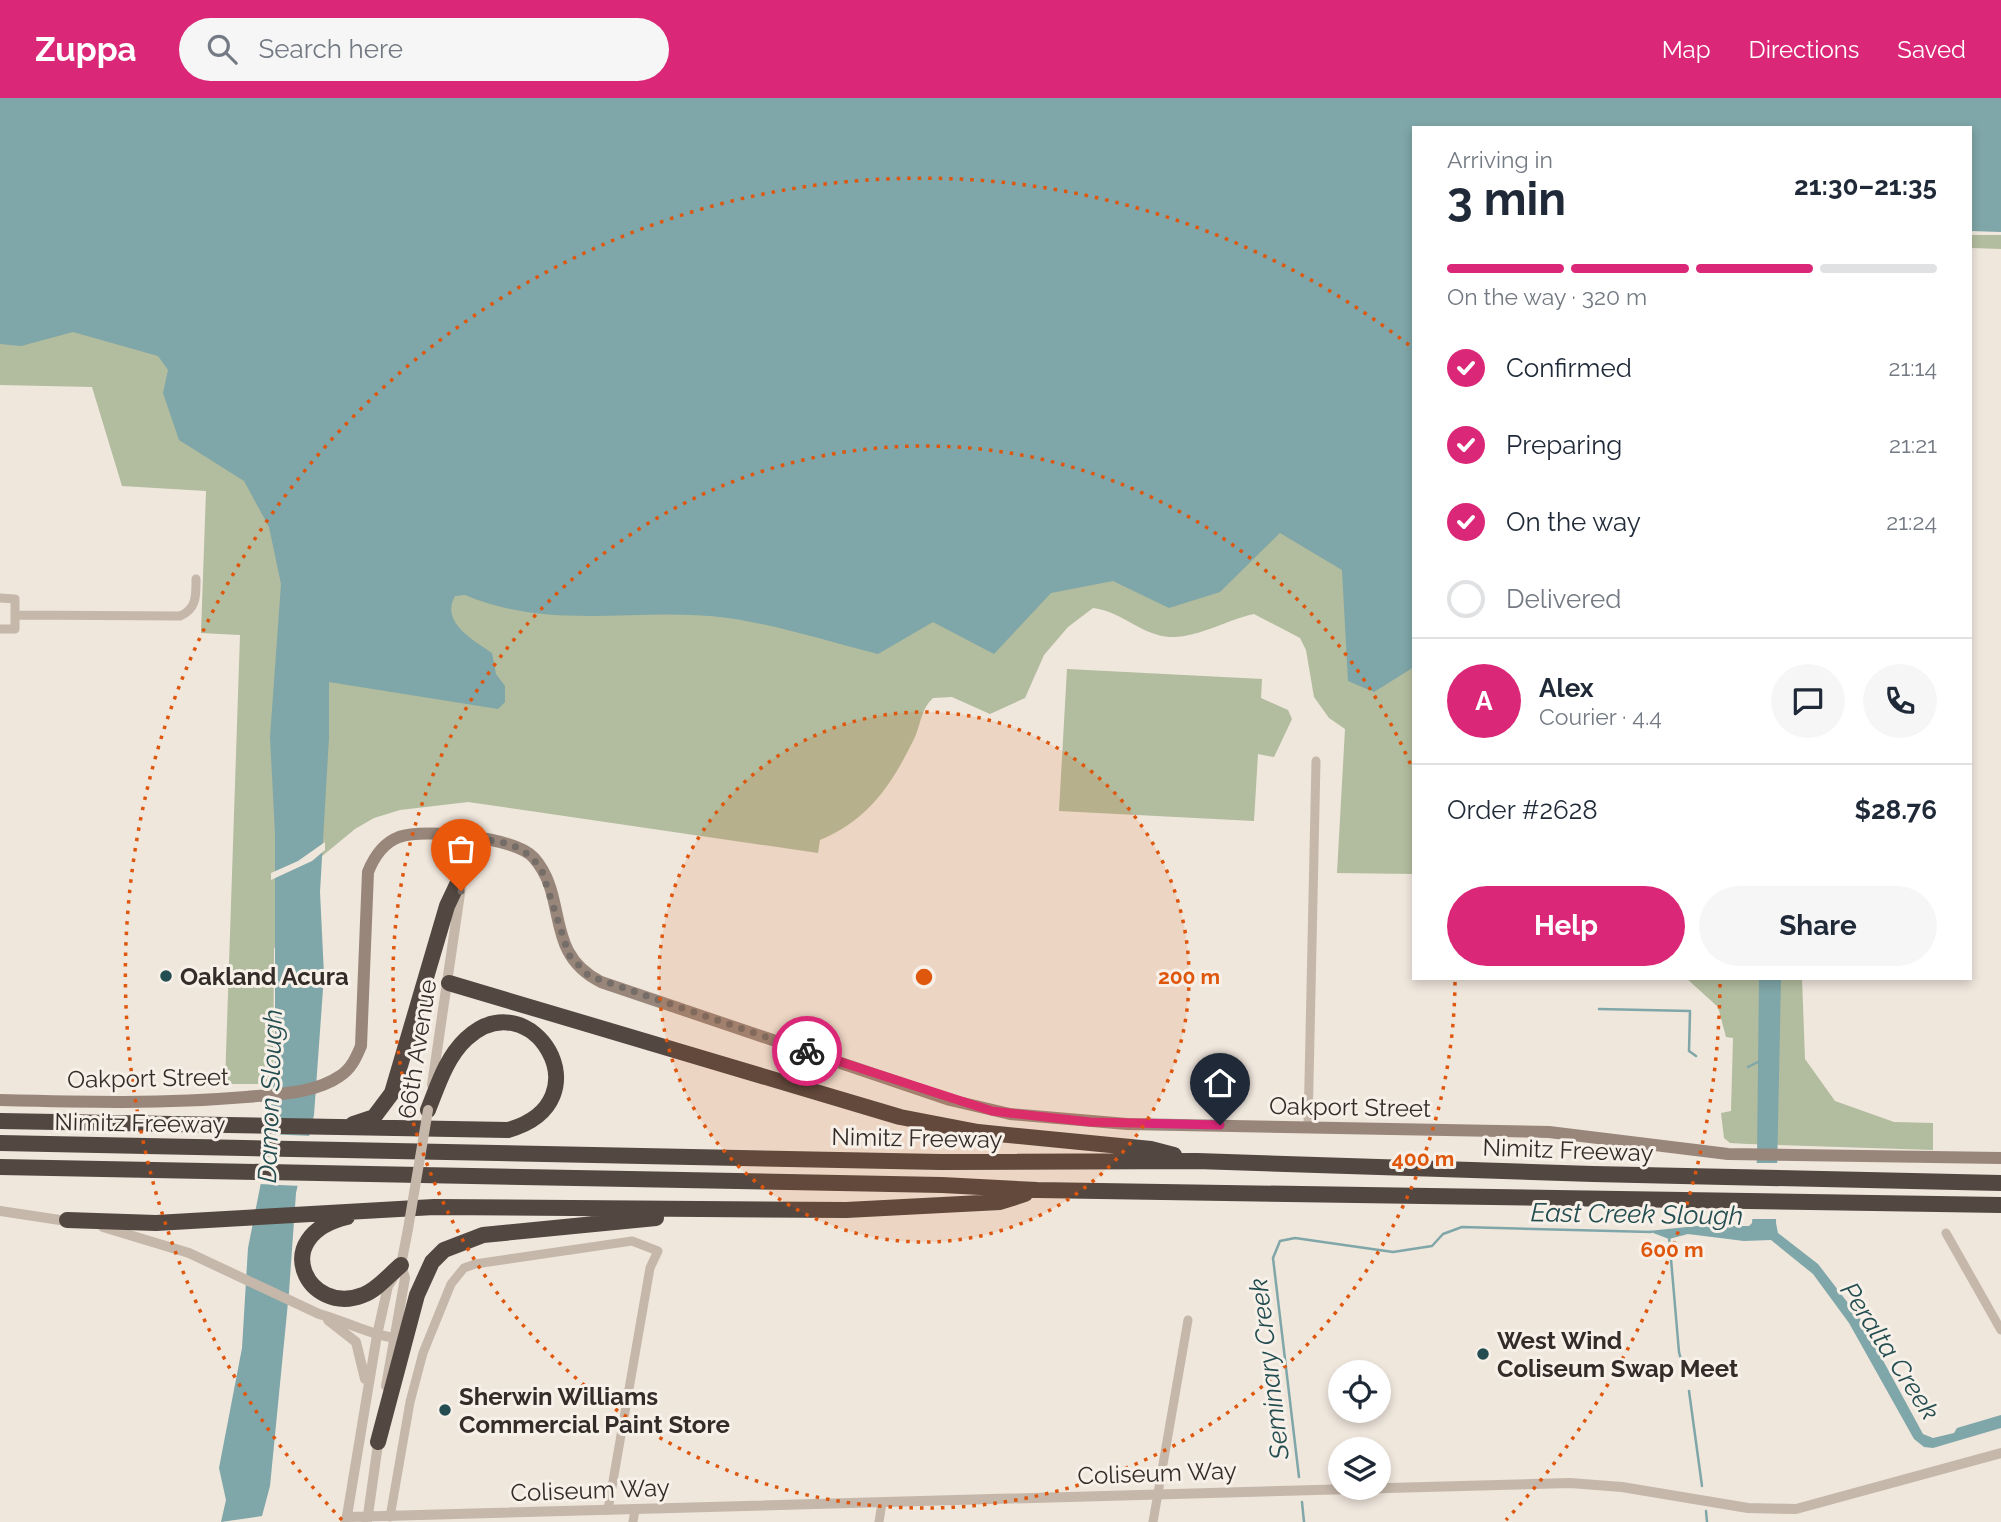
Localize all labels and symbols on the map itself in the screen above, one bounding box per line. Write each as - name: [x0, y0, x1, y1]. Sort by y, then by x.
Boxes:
- pin: [431, 819, 491, 891]
- place label: Oakland Acura: [180, 962, 349, 991]
- text: 200 m: [1158, 964, 1220, 989]
- centre of rings: [912, 965, 936, 989]
- marker: Oakland Acura: [158, 968, 174, 984]
- street label: 66th Avenue: [392, 977, 442, 1121]
- water label: Damon Slough: [252, 1009, 288, 1183]
- courier: [772, 1016, 842, 1086]
- pin: [1190, 1053, 1250, 1125]
- street label: Oakport Street: [67, 1062, 229, 1094]
- street label: Oakport Street: [1269, 1091, 1431, 1123]
- street label: Nimitz Freeway: [54, 1107, 226, 1139]
- street label: Nimitz Freeway: [831, 1122, 1003, 1154]
- street label: Nimitz Freeway: [1482, 1133, 1654, 1167]
- text: 400 m: [1392, 1146, 1454, 1171]
- water label: East Creek Slough: [1530, 1197, 1744, 1231]
- text: 600 m: [1640, 1237, 1704, 1262]
- water label: Seminary Creek: [1243, 1277, 1295, 1462]
- water label: Peralta Creek: [1834, 1277, 1946, 1425]
- place label: West Wind Coliseum Swap Meet: [1497, 1326, 1738, 1383]
- marker: West Wind Coliseum Swap Meet: [1475, 1346, 1491, 1362]
- place label: Sherwin Williams Commercial Paint Store: [459, 1382, 730, 1439]
- marker: Sherwin Williams Commercial Paint Store: [437, 1402, 453, 1418]
- street label: Coliseum Way: [1077, 1456, 1237, 1490]
- street label: Coliseum Way: [510, 1473, 670, 1507]

